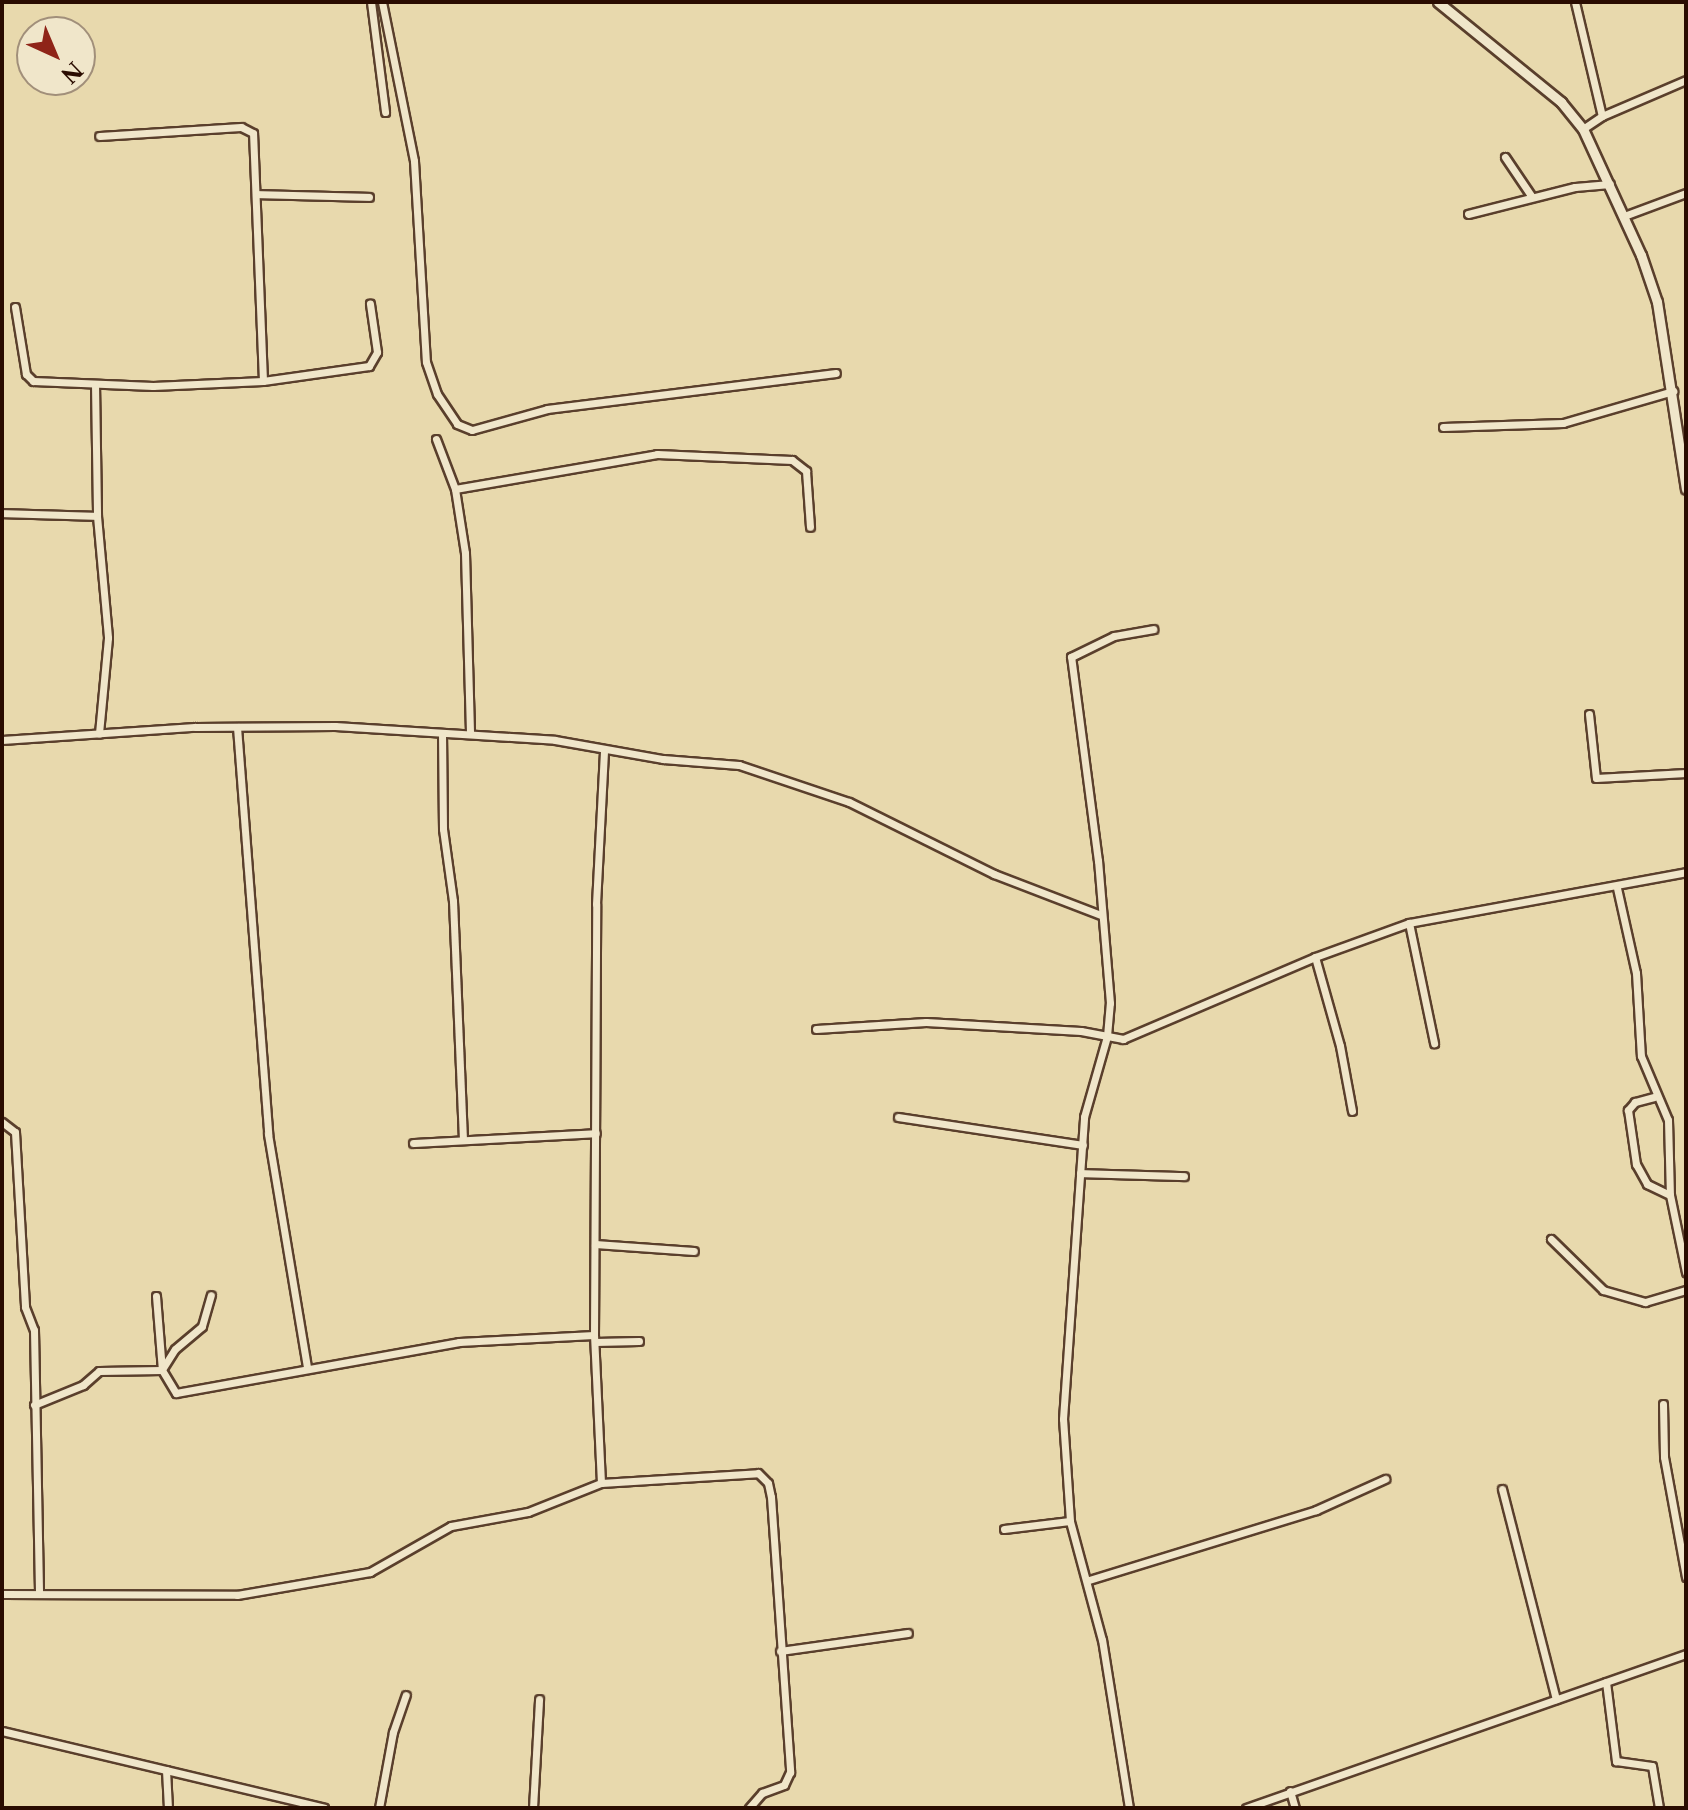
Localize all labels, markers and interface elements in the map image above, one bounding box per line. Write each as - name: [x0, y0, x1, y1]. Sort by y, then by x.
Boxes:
- north arrow: [16, 16, 96, 96]
- text: N: [55, 56, 88, 89]

